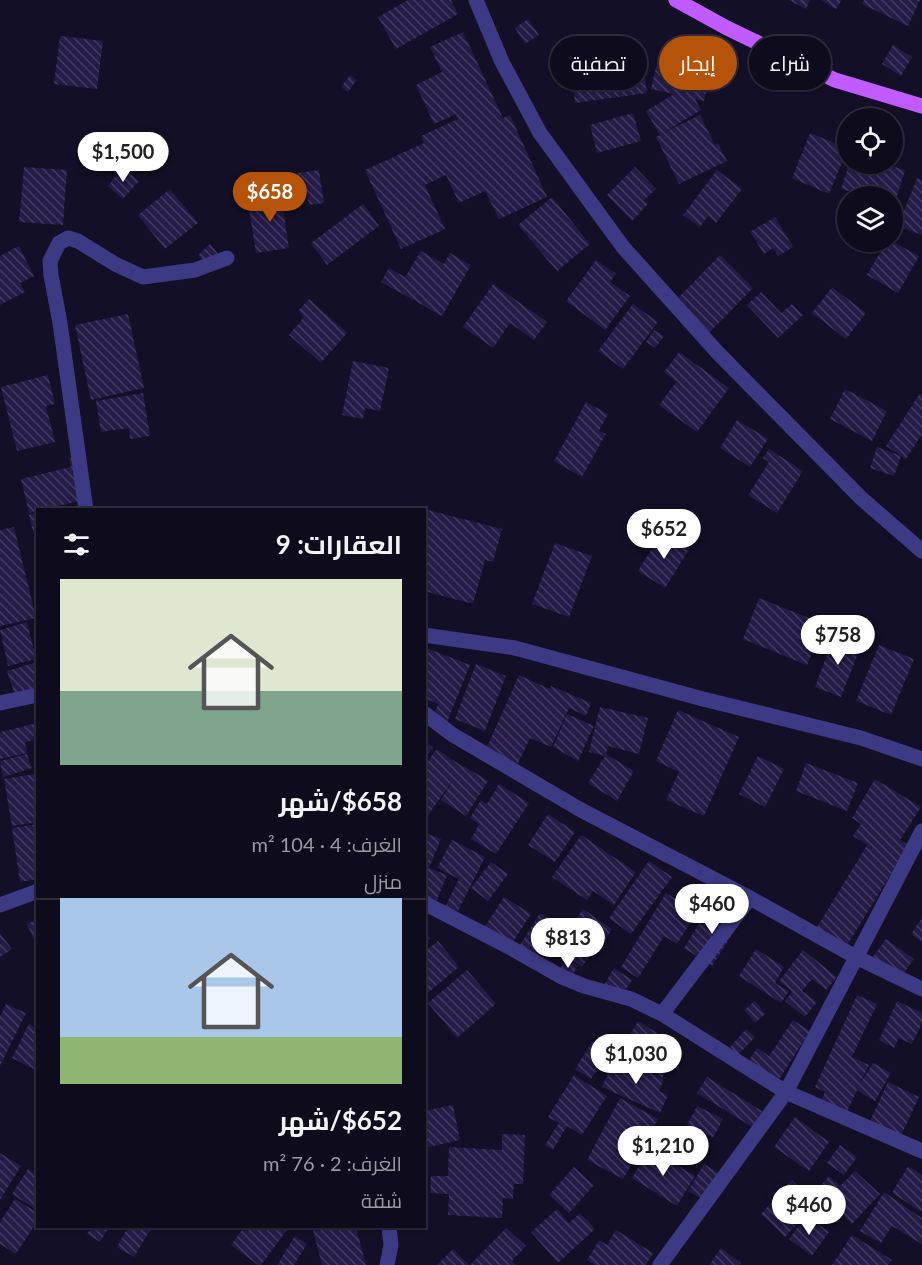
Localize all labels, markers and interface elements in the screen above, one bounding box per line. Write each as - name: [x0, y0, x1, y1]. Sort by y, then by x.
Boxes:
- chip: تصفية: [550, 36, 647, 90]
- chip: إيجار: [659, 36, 737, 90]
- chip: شراء: [749, 36, 831, 90]
- map controls: [837, 108, 903, 252]
- button: locate: [837, 108, 903, 174]
- pin: $1,500: [74, 132, 172, 183]
- text: $1,500: [92, 139, 154, 163]
- pin: $658: [234, 172, 306, 223]
- text: $658: [247, 179, 293, 203]
- button: layers: [837, 186, 903, 252]
- pin: $652: [628, 509, 700, 560]
- text: $652: [641, 516, 687, 540]
- icon: filters: [60, 528, 93, 561]
- text: العقارات: 9: [276, 528, 402, 560]
- pin: $758: [802, 615, 874, 666]
- icon: home: [177, 618, 285, 726]
- text: $758: [815, 622, 861, 646]
- text: $658/شهر: [279, 785, 402, 817]
- text: الغرف: 4 · 104 m²: [251, 832, 402, 856]
- text: منزل: [364, 869, 402, 893]
- pin: $460: [676, 884, 748, 935]
- text: $460: [689, 891, 735, 915]
- pin: $813: [532, 918, 604, 969]
- text: $813: [545, 925, 591, 949]
- icon: home: [177, 937, 285, 1045]
- pin: $1,030: [587, 1034, 685, 1085]
- text: $1,030: [605, 1041, 667, 1065]
- text: $652/شهر: [279, 1104, 402, 1136]
- pin: $1,210: [614, 1126, 712, 1177]
- text: $1,210: [632, 1133, 694, 1157]
- text: الغرف: 2 · 76 m²: [263, 1151, 402, 1175]
- pin: $460: [773, 1185, 845, 1236]
- text: شقة: [361, 1188, 402, 1212]
- text: $460: [786, 1192, 832, 1216]

